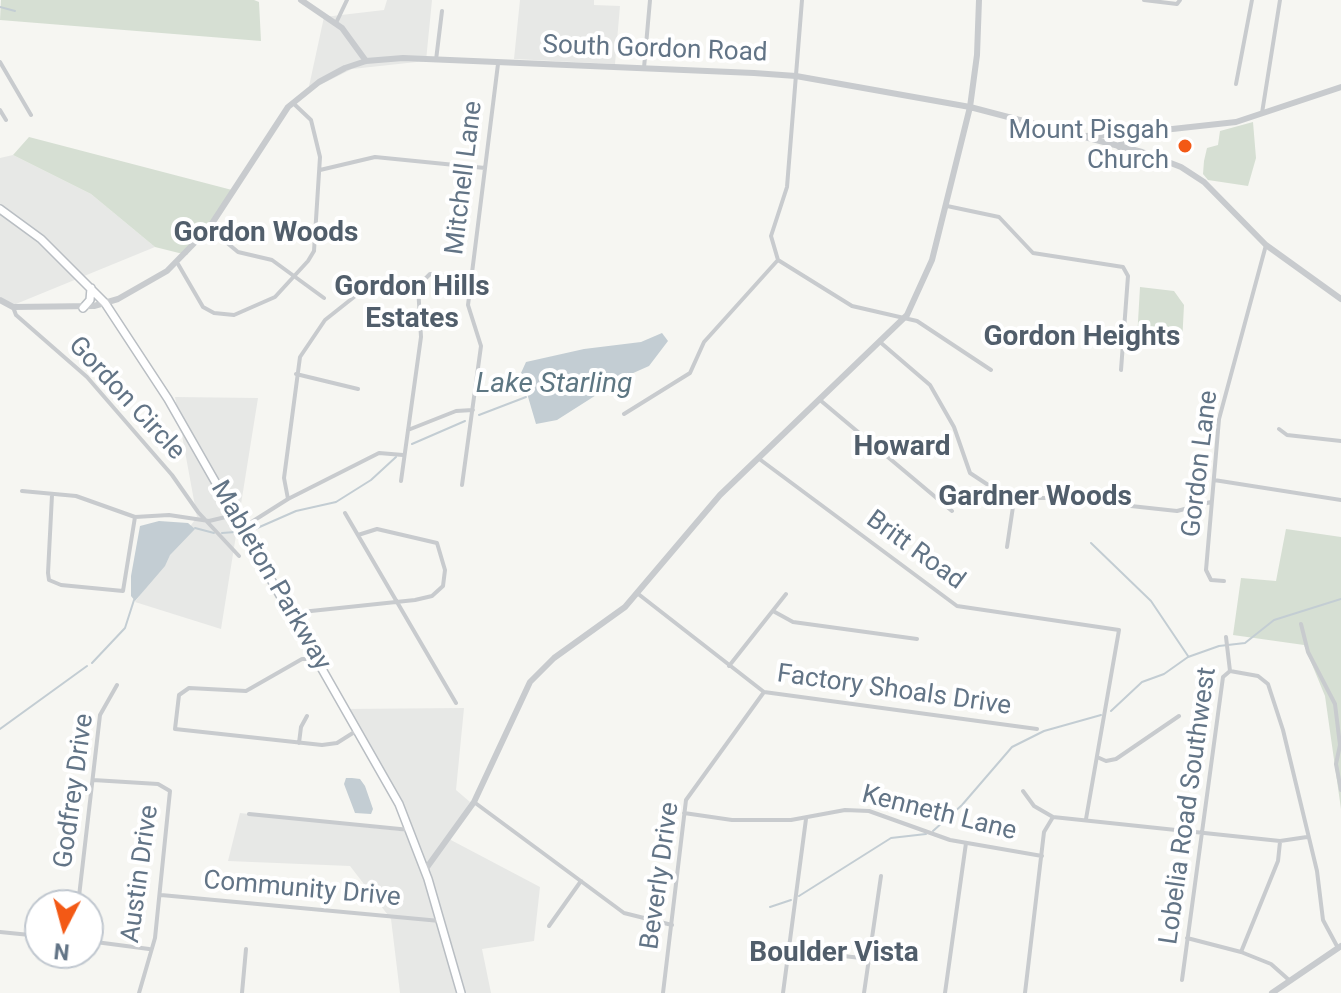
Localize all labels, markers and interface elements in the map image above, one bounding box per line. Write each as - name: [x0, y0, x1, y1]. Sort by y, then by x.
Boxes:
- street label: South Gordon Road: [542, 30, 768, 70]
- street label: Mitchell Lane: [440, 99, 490, 257]
- place label: Mount Pisgah Church: [1009, 115, 1169, 176]
- marker: Mount Pisgah Church: [1176, 137, 1194, 155]
- district label: Gordon Woods: [174, 217, 358, 251]
- district label: Gordon Hills Estates: [334, 271, 490, 337]
- district label: Gordon Heights: [984, 321, 1180, 355]
- street label: Gordon Circle: [61, 331, 191, 467]
- water label: Lake Starling: [476, 368, 632, 402]
- street label: Gordon Lane: [1177, 389, 1225, 539]
- district label: Howard: [854, 431, 950, 465]
- street label: Mableton Parkway: [203, 476, 337, 676]
- district label: Gardner Woods: [938, 481, 1132, 515]
- street label: Britt Road: [860, 505, 970, 597]
- street label: Factory Shoals Drive: [775, 659, 1013, 723]
- street label: Lobelia Road Southwest: [1154, 666, 1224, 946]
- street label: Godfrey Drive: [49, 712, 101, 870]
- street label: Kenneth Lane: [859, 780, 1019, 848]
- street label: Beverly Drive: [635, 800, 687, 952]
- street label: Austin Drive: [116, 803, 166, 945]
- street label: Community Drive: [202, 866, 402, 914]
- north arrow: [24, 889, 104, 969]
- district label: Boulder Vista: [749, 937, 919, 971]
- text: N: [53, 938, 71, 965]

